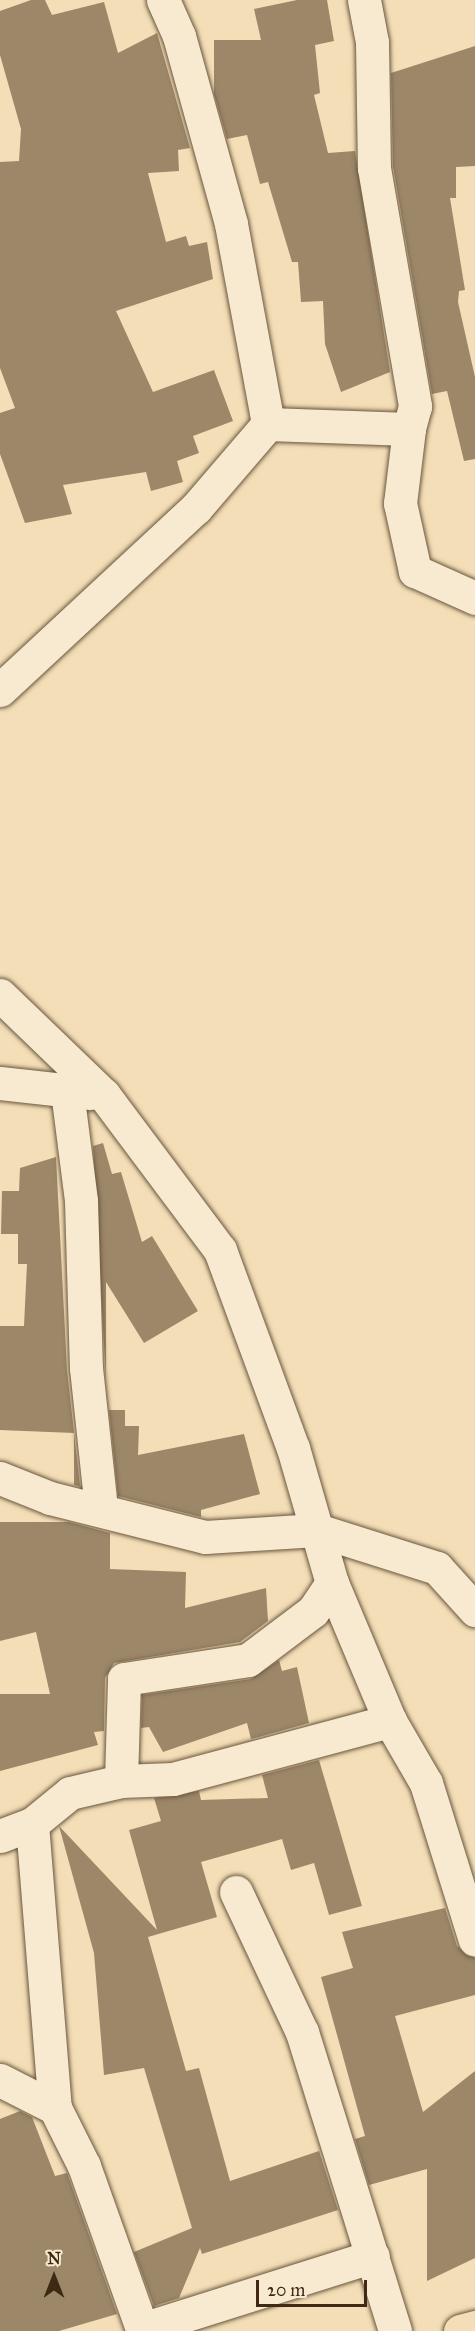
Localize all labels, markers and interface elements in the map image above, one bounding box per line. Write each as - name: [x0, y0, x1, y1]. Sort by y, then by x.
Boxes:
- north arrow: [24, 2247, 84, 2307]
- text: N: [47, 2249, 61, 2268]
- scale bar: [259, 2268, 370, 2306]
- text: 20 m: [267, 2279, 305, 2301]

